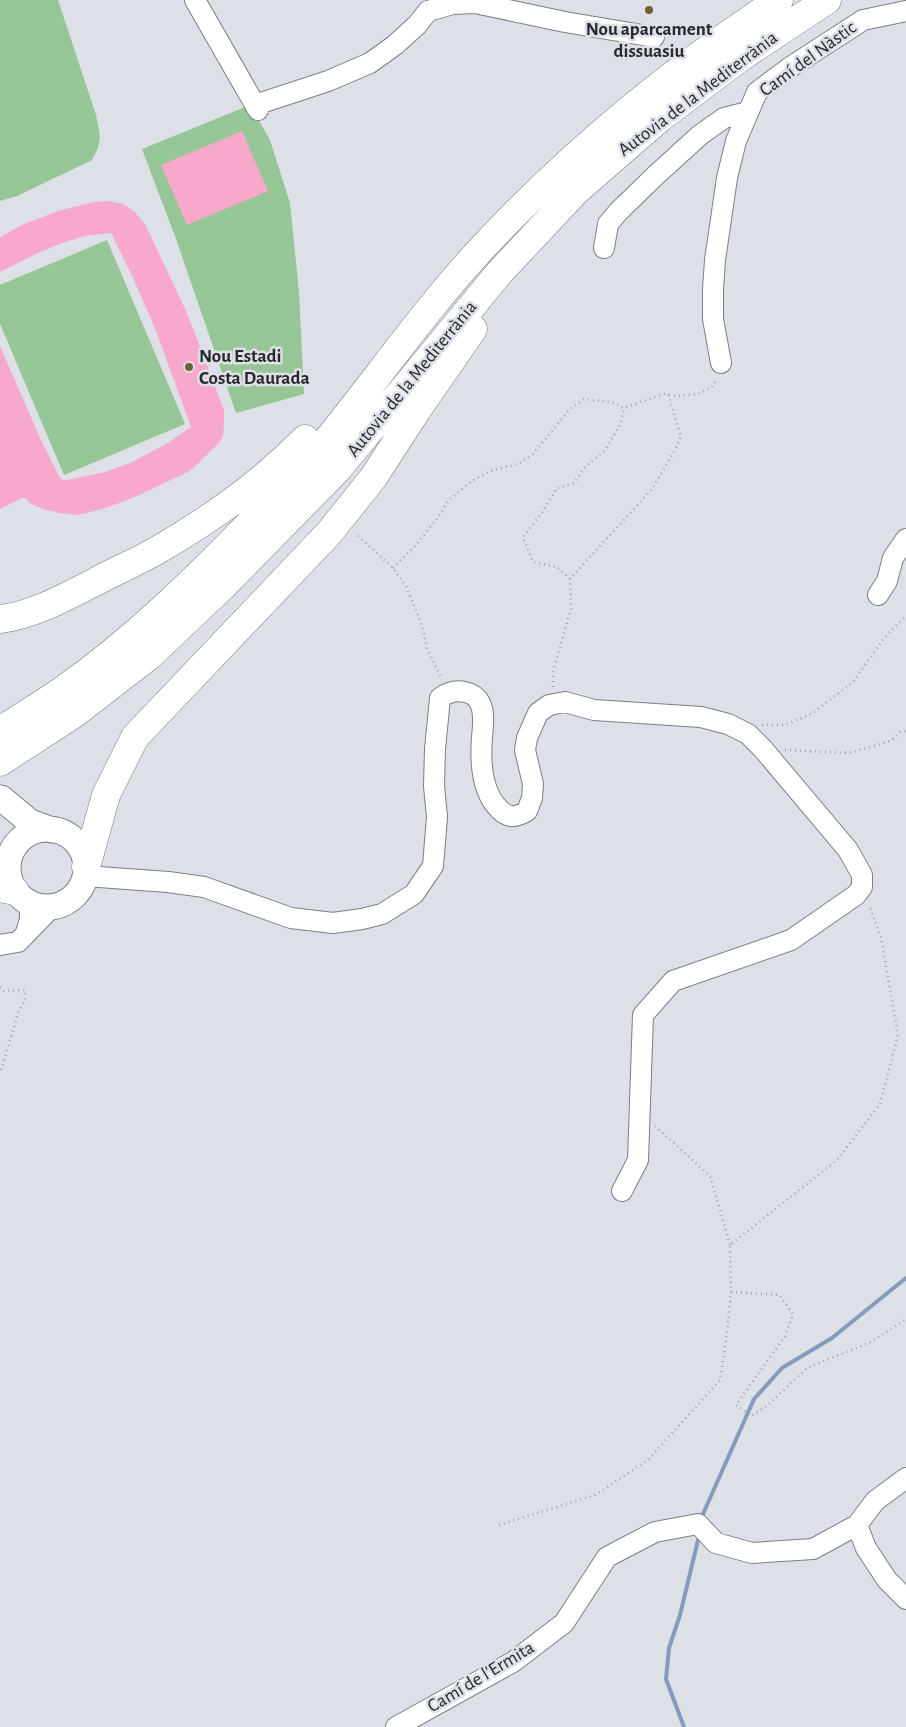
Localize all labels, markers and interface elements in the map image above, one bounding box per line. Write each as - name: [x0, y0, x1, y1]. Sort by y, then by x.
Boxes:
- marker: Nou aparcament dissuasiu: [643, 4, 655, 16]
- street label: Camí del Nàstic: [756, 18, 860, 100]
- place label: Nou aparcament dissuasiu: [586, 20, 713, 61]
- street label: Autovia de la Mediterrània: [615, 28, 781, 160]
- street label: Autovia de la Mediterrània: [343, 297, 481, 460]
- place label: Nou Estadi Costa Daurada: [199, 347, 310, 388]
- marker: Nou Estadi Costa Daurada: [183, 361, 195, 373]
- street label: Camí de l'Ermita: [424, 1638, 538, 1716]

